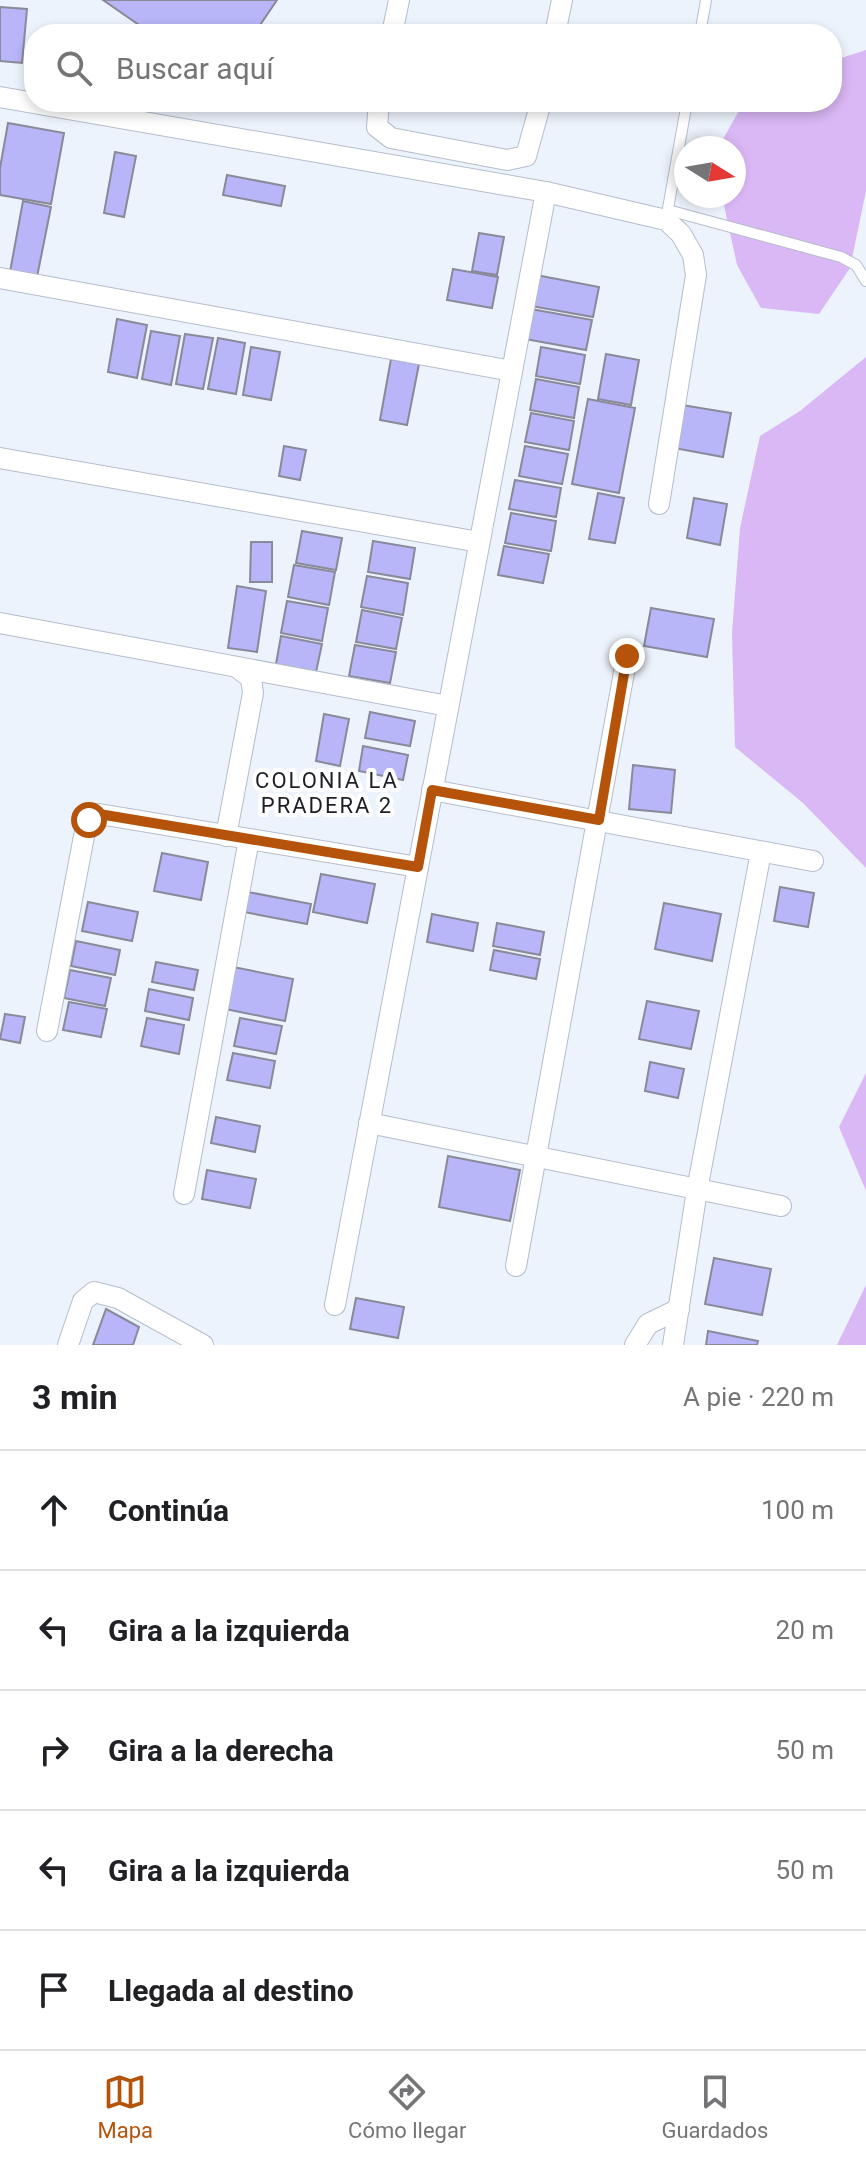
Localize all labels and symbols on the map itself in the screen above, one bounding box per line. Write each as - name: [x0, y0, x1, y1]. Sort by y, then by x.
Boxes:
- north arrow: [674, 136, 746, 208]
- route end: [609, 638, 645, 674]
- district label: COLONIA LA PRADERA 2: [255, 768, 399, 818]
- route start: [71, 802, 107, 838]

